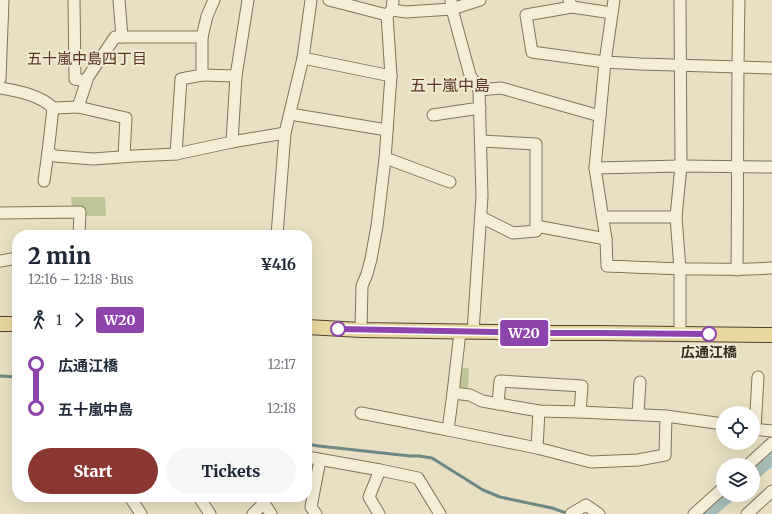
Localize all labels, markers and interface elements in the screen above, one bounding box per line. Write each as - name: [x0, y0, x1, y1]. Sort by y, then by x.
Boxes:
- district label: 五十嵐中島四丁目: [27, 49, 147, 68]
- district label: 五十嵐中島: [410, 75, 490, 95]
- text: 2 min: [28, 242, 91, 270]
- text: ¥416: [260, 255, 296, 274]
- text: 12:16 – 12:18 · Bus: [28, 271, 133, 288]
- icon: walk: [28, 309, 50, 331]
- icon: forward: [68, 309, 90, 331]
- text: W20: [104, 311, 136, 329]
- text: 1: [56, 312, 62, 329]
- line badge: W20: [501, 320, 547, 346]
- unlabelled marker: [330, 321, 346, 337]
- text: W20: [508, 324, 540, 342]
- marker: 広通江橋: [701, 326, 717, 342]
- place label: 広通江橋: [681, 343, 737, 361]
- text: 広通江橋: [58, 356, 118, 375]
- text: 12:17: [268, 356, 296, 373]
- text: 五十嵐中島: [58, 400, 133, 419]
- text: 12:18: [267, 400, 296, 417]
- map controls: [716, 406, 760, 502]
- button: locate: [716, 406, 760, 450]
- button: Start: [28, 448, 158, 494]
- button: Tickets: [166, 448, 296, 494]
- button: layers: [716, 458, 760, 502]

